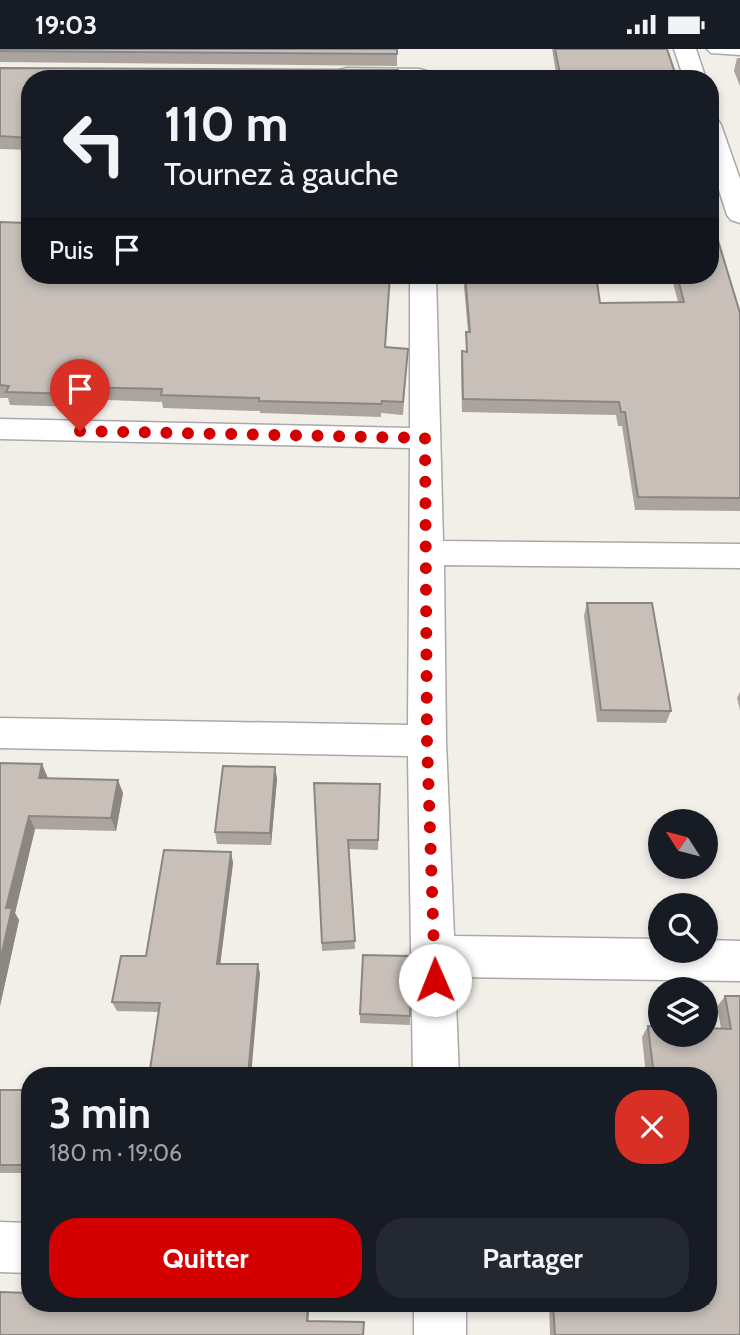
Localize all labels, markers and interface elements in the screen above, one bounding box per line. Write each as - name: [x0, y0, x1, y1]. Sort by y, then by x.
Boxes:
- text: 19:03: [35, 9, 97, 41]
- text: 110 m: [164, 94, 288, 153]
- icon: left: [49, 98, 140, 189]
- text: Tournez à gauche: [164, 154, 398, 193]
- icon: arrive: [108, 231, 146, 269]
- text: Puis: [49, 234, 94, 266]
- pin: [50, 359, 110, 431]
- icon: arrive: [61, 370, 99, 408]
- north arrow: [648, 809, 718, 879]
- map controls: [648, 809, 718, 1047]
- button: search: [648, 893, 718, 963]
- position arrow: [398, 943, 472, 1017]
- button: layers: [648, 977, 718, 1047]
- text: 3 min: [49, 1087, 151, 1139]
- button: close: [615, 1090, 689, 1164]
- text: 180 m · 19:06: [49, 1139, 182, 1167]
- button: Quitter: [49, 1218, 362, 1298]
- button: Partager: [376, 1218, 689, 1298]

